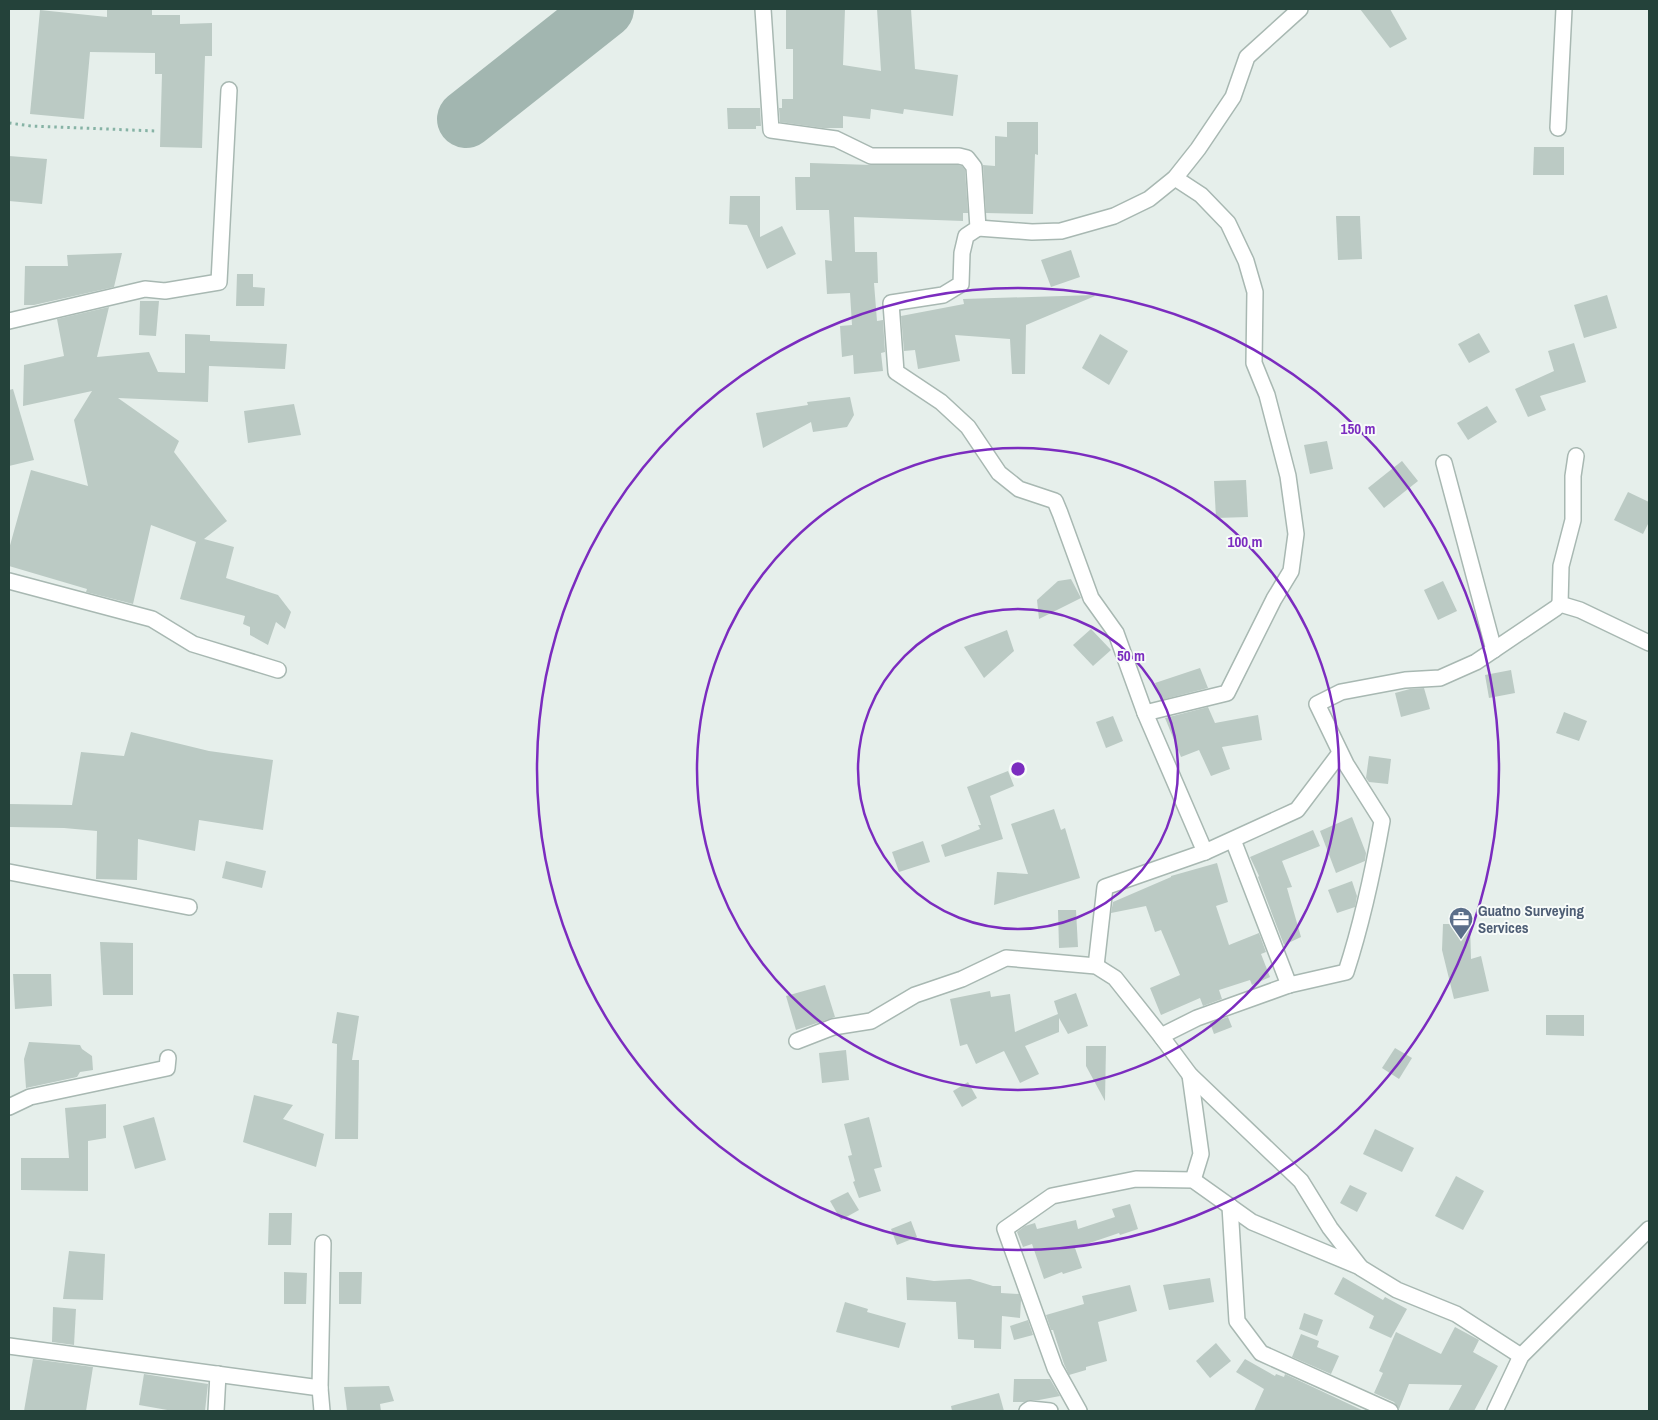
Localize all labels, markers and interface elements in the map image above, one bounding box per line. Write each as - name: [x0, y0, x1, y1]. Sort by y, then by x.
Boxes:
- text: 150 m: [1341, 418, 1375, 439]
- text: 100 m: [1228, 531, 1262, 552]
- text: 50 m: [1117, 645, 1145, 666]
- centre of rings: [1009, 760, 1027, 778]
- place label: Guatno Surveying Services: [1478, 900, 1584, 938]
- office icon: Guatno Surveying Services: [1448, 906, 1474, 940]

